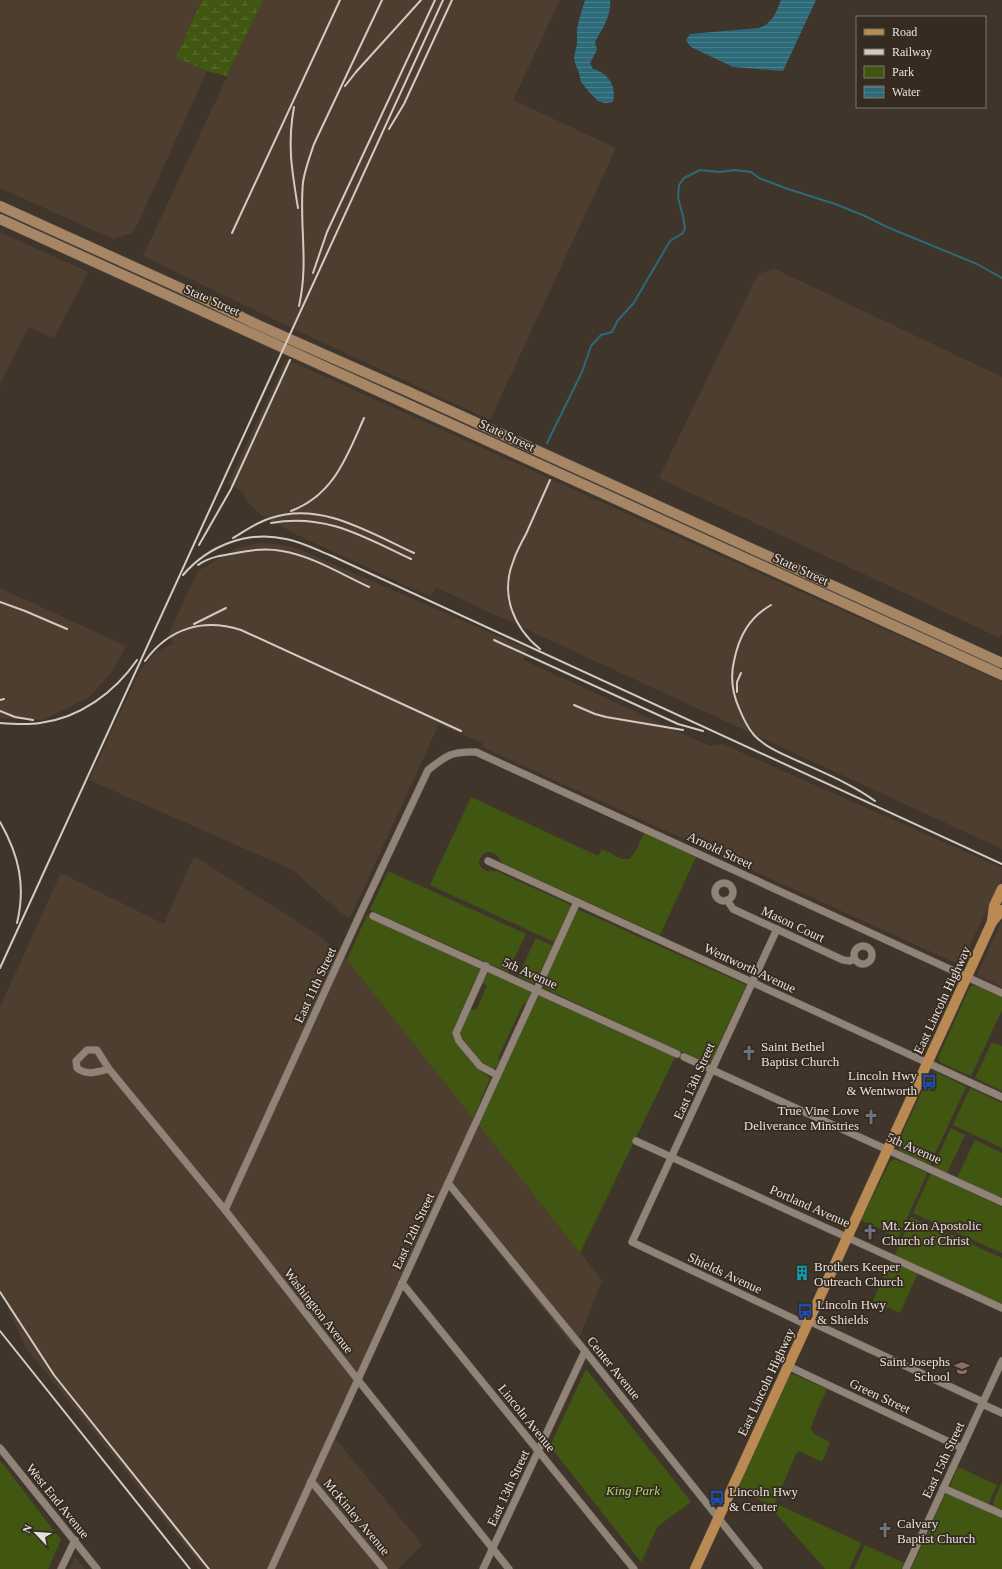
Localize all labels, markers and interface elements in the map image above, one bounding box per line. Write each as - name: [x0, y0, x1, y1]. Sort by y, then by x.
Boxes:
- legend: [856, 16, 986, 108]
- text: Road: [892, 25, 917, 39]
- text: Railway: [892, 45, 932, 59]
- text: Park: [892, 65, 914, 79]
- text: Water: [892, 85, 920, 99]
- street label: State Street: [182, 281, 243, 319]
- street label: State Street: [477, 416, 538, 455]
- street label: State Street: [771, 550, 832, 589]
- street label: Arnold Street: [685, 828, 755, 872]
- street label: Mason Court: [759, 903, 827, 945]
- street label: Wentworth Avenue: [702, 940, 798, 996]
- street label: East Lincoln Highway: [910, 943, 974, 1056]
- street label: East 11th Street: [291, 944, 339, 1025]
- street label: 5th Avenue: [500, 954, 560, 992]
- place label: Saint Bethel Baptist Church: [761, 1039, 840, 1069]
- street label: East 13th Street: [670, 1040, 718, 1122]
- church icon: Saint Bethel Baptist Church: [740, 1044, 758, 1062]
- place label: Lincoln Hwy & Wentworth: [846, 1068, 917, 1098]
- bus stop icon: Lincoln Hwy & Wentworth: [920, 1073, 938, 1091]
- place label: True Vine Love Deliverance Minstries: [744, 1103, 859, 1133]
- church icon: True Vine Love Deliverance Minstries: [862, 1108, 880, 1126]
- street label: 5th Avenue: [884, 1129, 944, 1167]
- street label: Portland Avenue: [768, 1182, 853, 1230]
- street label: East 12th Street: [389, 1190, 437, 1271]
- place label: Mt. Zion Apostolic Church of Christ: [882, 1218, 982, 1248]
- church icon: Mt. Zion Apostolic Church of Christ: [861, 1223, 879, 1241]
- street label: Shields Avenue: [685, 1249, 765, 1297]
- place label: Brothers Keeper Outreach Church: [814, 1259, 904, 1289]
- building icon: Brothers Keeper Outreach Church: [793, 1264, 811, 1282]
- street label: Washington Avenue: [281, 1265, 357, 1357]
- place label: Lincoln Hwy & Shields: [817, 1297, 886, 1327]
- bus stop icon: Lincoln Hwy & Shields: [796, 1302, 814, 1320]
- street label: East Lincoln Highway: [734, 1325, 798, 1438]
- street label: Center Avenue: [584, 1333, 644, 1403]
- place label: Saint Josephs School: [880, 1354, 950, 1384]
- school or university icon: Saint Josephs School: [953, 1359, 971, 1377]
- street label: Green Street: [847, 1375, 913, 1417]
- street label: Lincoln Avenue: [495, 1381, 559, 1455]
- street label: East 15th Street: [919, 1419, 967, 1500]
- street label: East 13th Street: [484, 1447, 532, 1528]
- street label: West End Avenue: [23, 1461, 93, 1542]
- street label: McKinley Avenue: [321, 1476, 393, 1558]
- park label: King Park: [605, 1483, 660, 1498]
- place label: Lincoln Hwy & Center: [729, 1484, 798, 1514]
- bus stop icon: Lincoln Hwy & Center: [708, 1489, 726, 1507]
- north arrow: [16, 1513, 56, 1553]
- place label: Calvary Baptist Church: [897, 1516, 976, 1546]
- church icon: Calvary Baptist Church: [876, 1521, 894, 1539]
- text: N: [20, 1523, 34, 1535]

